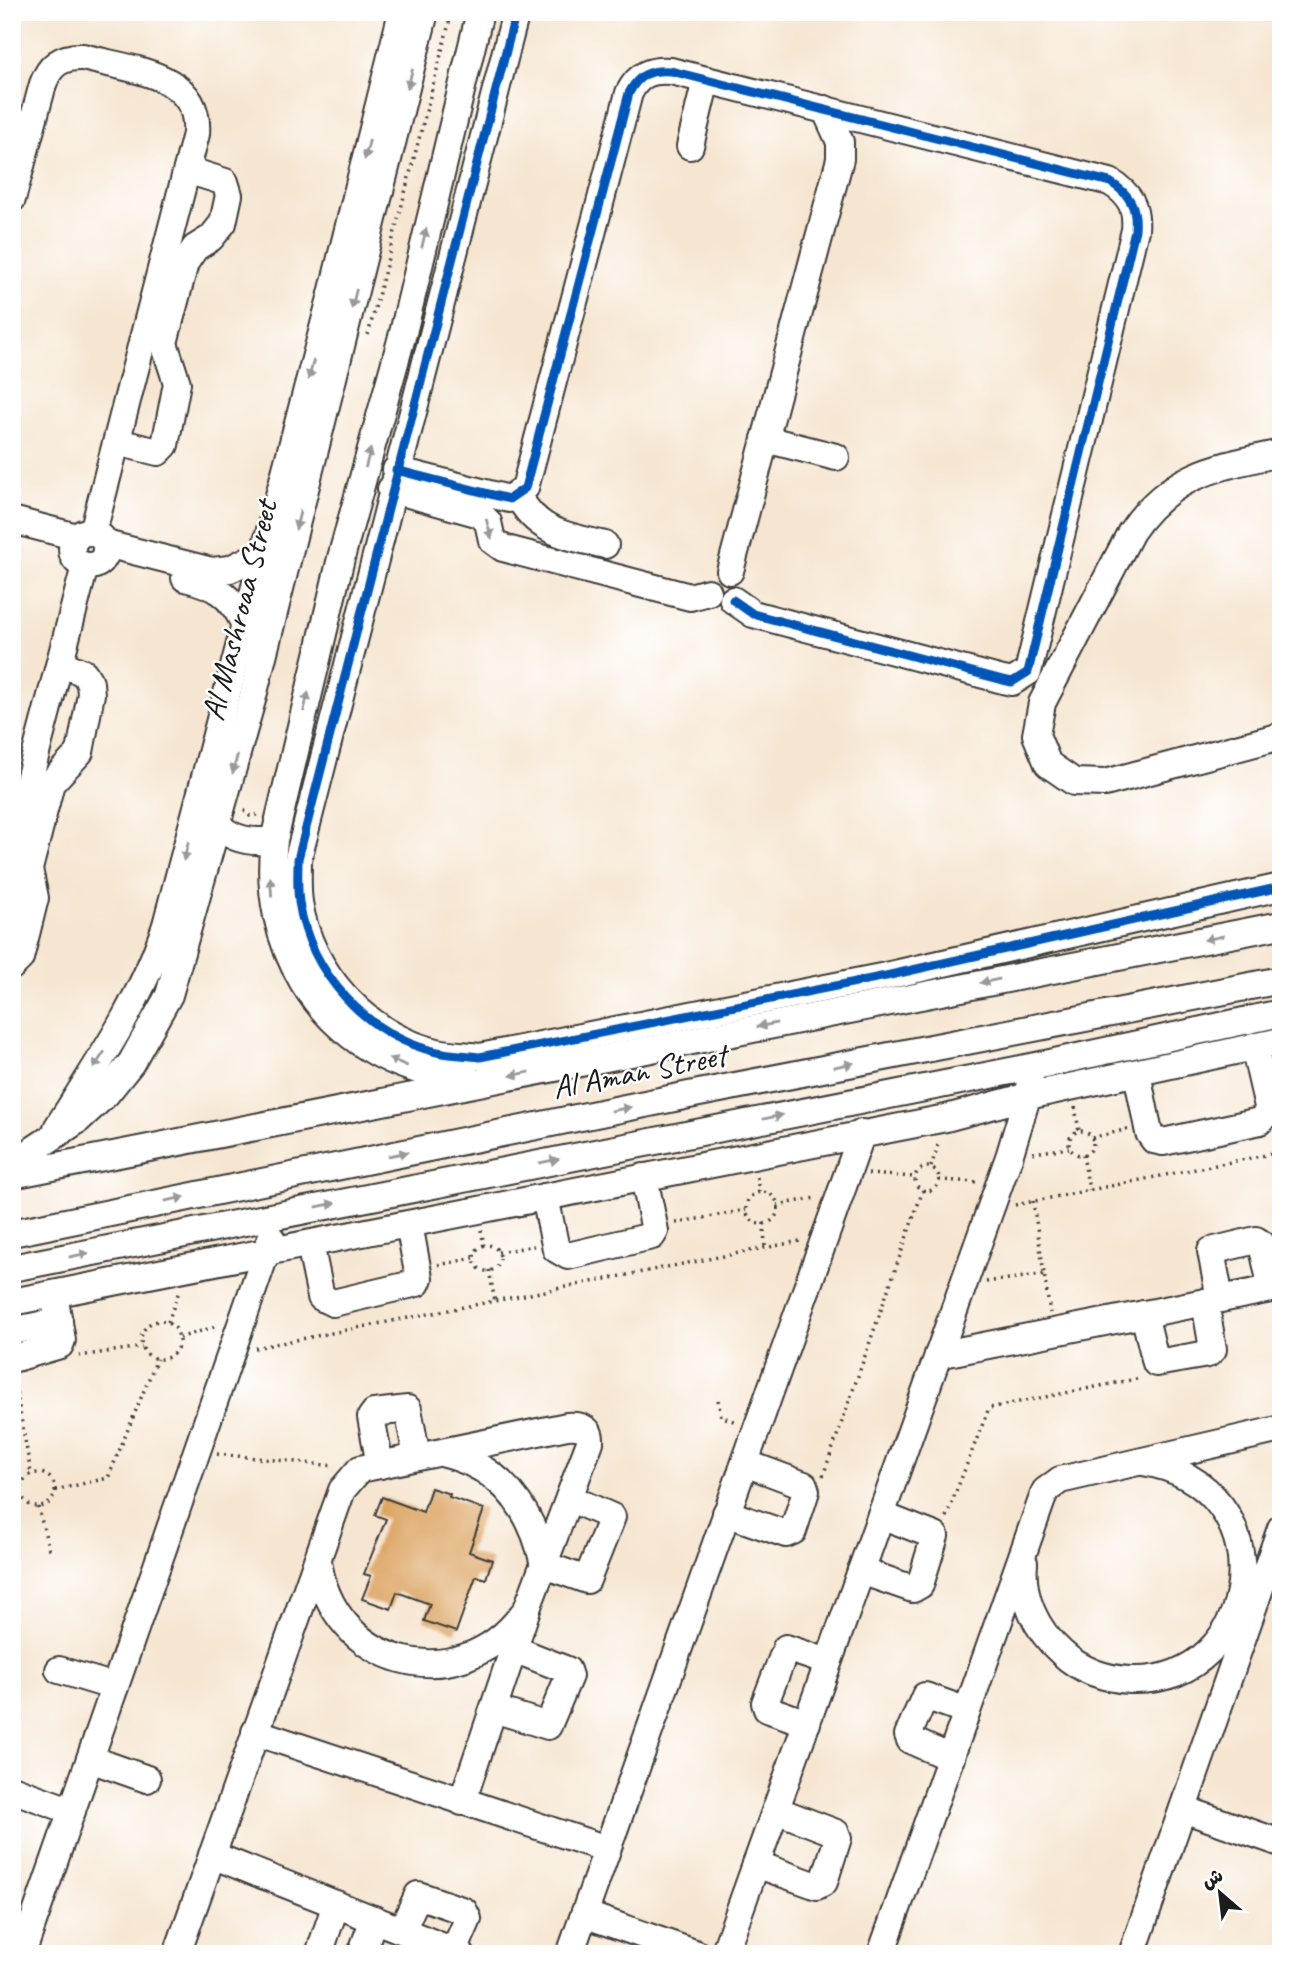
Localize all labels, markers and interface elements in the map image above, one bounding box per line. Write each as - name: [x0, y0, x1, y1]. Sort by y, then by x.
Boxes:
- one-way arrow: [404, 68, 415, 90]
- one-way arrow: [362, 139, 373, 161]
- one-way arrow: [418, 226, 429, 248]
- one-way arrow: [348, 289, 359, 311]
- one-way arrow: [306, 360, 316, 381]
- one-way arrow: [363, 447, 373, 468]
- street label: Al Mashroaa Street: [191, 493, 287, 725]
- one-way arrow: [292, 509, 303, 531]
- one-way arrow: [484, 519, 495, 541]
- one-way arrow: [301, 691, 312, 713]
- one-way arrow: [229, 754, 239, 775]
- one-way arrow: [180, 840, 191, 862]
- one-way arrow: [266, 876, 277, 898]
- one-way arrow: [1203, 932, 1225, 943]
- one-way arrow: [979, 976, 1001, 987]
- one-way arrow: [756, 1019, 778, 1030]
- street label: Al Aman Street: [549, 1033, 734, 1108]
- one-way arrow: [93, 1050, 106, 1069]
- one-way arrow: [388, 1056, 408, 1068]
- one-way arrow: [833, 1059, 855, 1070]
- one-way arrow: [509, 1069, 531, 1080]
- one-way arrow: [610, 1103, 632, 1114]
- one-way arrow: [762, 1111, 784, 1122]
- one-way arrow: [387, 1149, 409, 1160]
- one-way arrow: [538, 1155, 560, 1166]
- one-way arrow: [164, 1194, 186, 1205]
- one-way arrow: [315, 1199, 337, 1210]
- one-way arrow: [68, 1249, 90, 1260]
- north arrow: [1184, 1857, 1254, 1927]
- text: ش: [1198, 1863, 1227, 1894]

